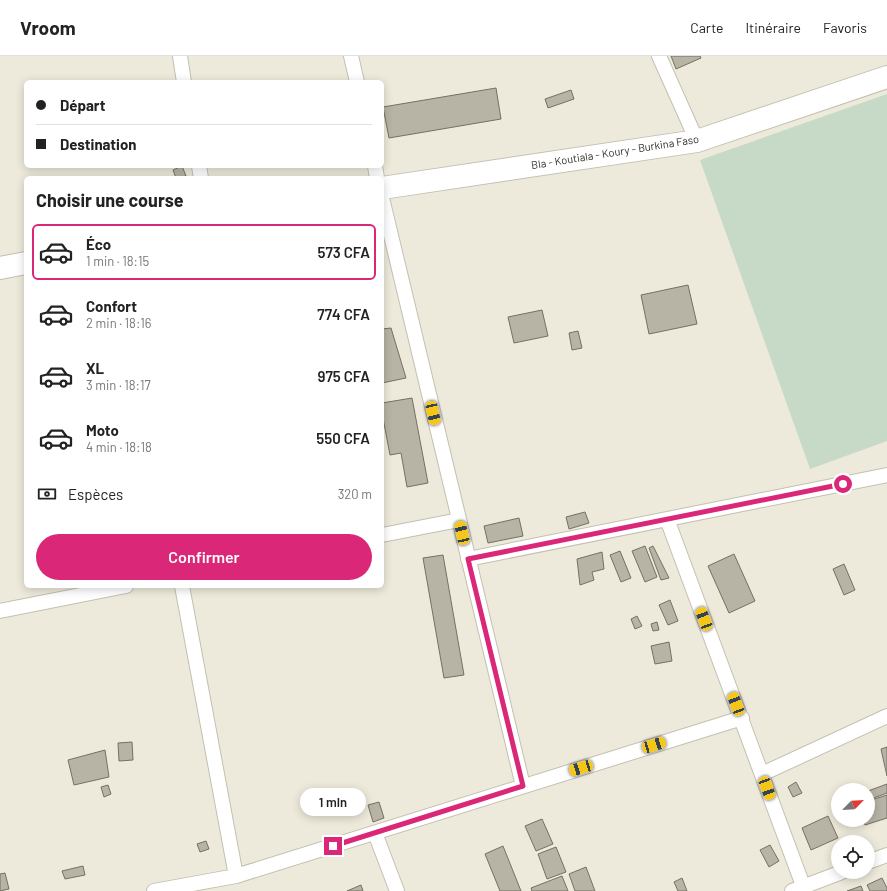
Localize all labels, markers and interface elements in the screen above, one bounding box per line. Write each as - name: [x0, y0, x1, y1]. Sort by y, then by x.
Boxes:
- text: Vroom: [20, 16, 76, 39]
- text: Carte: [690, 19, 723, 36]
- text: Itinéraire: [745, 19, 801, 36]
- text: Favoris: [823, 19, 867, 36]
- text: Départ: [60, 96, 105, 114]
- street label: Bla - Koutiala - Koury - Burkina Faso: [530, 132, 700, 171]
- text: Destination: [60, 135, 136, 153]
- text: Choisir une course: [36, 189, 184, 211]
- icon: car: [38, 234, 74, 270]
- text: Éco: [86, 235, 111, 253]
- text: 573 CFA: [317, 243, 370, 261]
- text: 1 min · 18:15: [86, 253, 149, 269]
- icon: car: [38, 296, 74, 332]
- text: Confort: [86, 297, 137, 315]
- text: 774 CFA: [317, 305, 370, 323]
- text: 2 min · 18:16: [86, 315, 152, 331]
- icon: car: [38, 358, 74, 394]
- text: XL: [86, 359, 104, 377]
- text: 975 CFA: [318, 367, 370, 385]
- text: 3 min · 18:17: [86, 377, 151, 393]
- car: [424, 400, 442, 426]
- icon: car: [38, 420, 74, 456]
- text: Moto: [86, 421, 119, 439]
- text: 550 CFA: [316, 429, 370, 447]
- text: 4 min · 18:18: [86, 439, 152, 455]
- route start: [834, 475, 852, 493]
- icon: cash: [36, 483, 58, 505]
- text: Espèces: [68, 485, 123, 503]
- text: 320 m: [338, 486, 372, 502]
- car: [453, 520, 471, 546]
- button: Confirmer: [36, 534, 372, 580]
- car: [694, 606, 714, 632]
- car: [726, 691, 746, 717]
- car: [641, 736, 667, 754]
- car: [568, 759, 594, 777]
- car: [757, 775, 777, 801]
- north arrow: [831, 783, 875, 827]
- map controls: [831, 783, 875, 879]
- callout: 1 min: [300, 788, 366, 816]
- text: 1 min: [319, 794, 347, 810]
- button: locate: [831, 835, 875, 879]
- route end: [324, 837, 342, 855]

